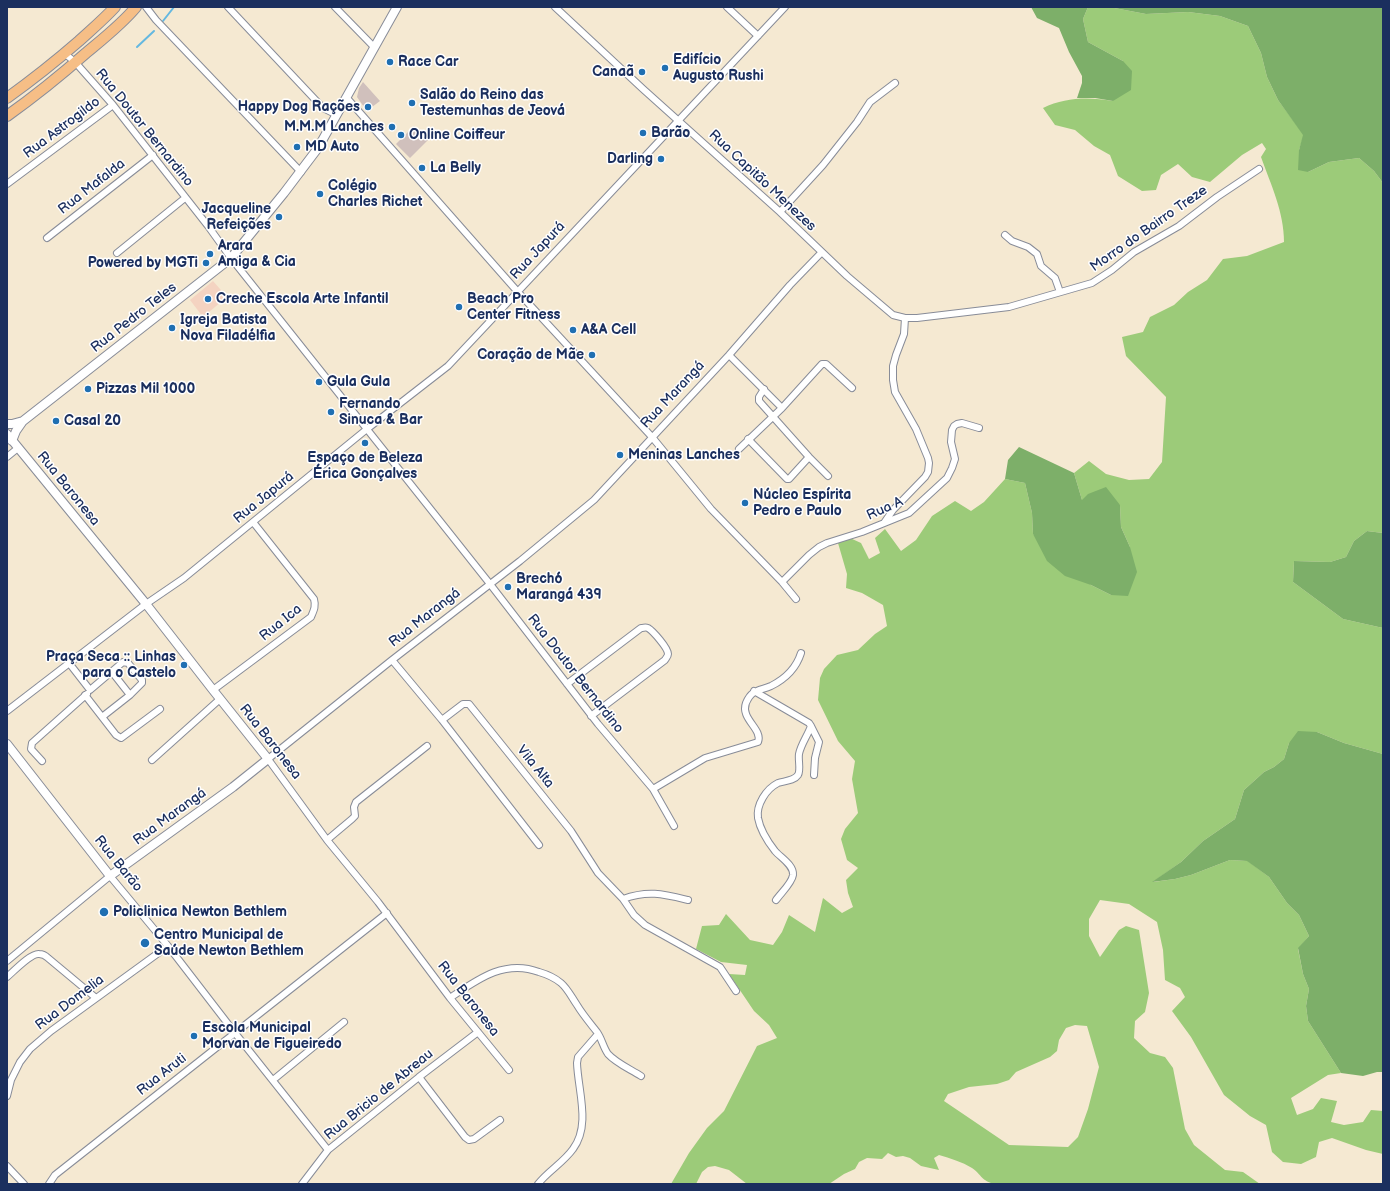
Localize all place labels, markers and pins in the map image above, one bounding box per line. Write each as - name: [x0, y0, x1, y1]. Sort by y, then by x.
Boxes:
- place label: Edifício Augusto Rushi: [673, 52, 764, 84]
- place label: Race Car: [398, 54, 459, 70]
- marker: Race Car: [385, 57, 395, 67]
- marker: Edifício Augusto Rushi: [660, 63, 670, 73]
- place label: Canaã: [592, 64, 634, 80]
- marker: Canaã: [637, 67, 647, 77]
- place label: Salão do Reino das Testemunhas de Jeová: [420, 87, 565, 120]
- marker: Salão do Reino das Testemunhas de Jeová: [407, 98, 417, 108]
- place label: Happy Dog Rações: [238, 99, 360, 115]
- marker: Happy Dog Rações: [363, 102, 373, 112]
- place label: M.M.M Lanches: [284, 119, 384, 135]
- marker: M.M.M Lanches: [387, 122, 397, 132]
- place label: Barão: [651, 125, 690, 141]
- place label: Online Coiffeur: [409, 127, 505, 143]
- marker: Barão: [638, 128, 648, 138]
- marker: Online Coiffeur: [396, 130, 406, 140]
- place label: MD Auto: [305, 139, 359, 155]
- marker: MD Auto: [292, 142, 302, 152]
- place label: Darling: [607, 151, 653, 167]
- marker: Darling: [656, 154, 666, 164]
- place label: La Belly: [430, 160, 481, 176]
- marker: La Belly: [417, 163, 427, 173]
- place label: Colégio Charles Richet: [328, 178, 422, 210]
- marker: Colégio Charles Richet: [315, 189, 325, 199]
- place label: Jacqueline Refeições: [202, 201, 271, 234]
- marker: Jacqueline Refeições: [274, 212, 284, 222]
- place label: Arara Amiga & Cia: [218, 238, 296, 270]
- marker: Arara Amiga & Cia: [205, 249, 215, 259]
- place label: Powered by MGTi: [88, 255, 198, 271]
- marker: Powered by MGTi: [201, 258, 211, 268]
- place label: Creche Escola Arte Infantil: [216, 291, 389, 307]
- place label: Beach Pro Center Fitness: [467, 291, 560, 324]
- marker: Creche Escola Arte Infantil: [203, 294, 213, 304]
- marker: Beach Pro Center Fitness: [454, 302, 464, 312]
- place label: Igreja Batista Nova Filadélfia: [180, 312, 275, 344]
- place label: A&A Cell: [581, 322, 636, 338]
- marker: Igreja Batista Nova Filadélfia: [167, 323, 177, 333]
- marker: A&A Cell: [568, 325, 578, 335]
- place label: Coração de Mãe: [477, 347, 584, 363]
- marker: Coração de Mãe: [587, 350, 597, 360]
- place label: Gula Gula: [327, 374, 390, 390]
- marker: Gula Gula: [314, 377, 324, 387]
- place label: Pizzas Mil 1000: [96, 381, 195, 397]
- marker: Pizzas Mil 1000: [83, 384, 93, 394]
- place label: Fernando Sinuca & Bar: [339, 396, 423, 428]
- marker: Fernando Sinuca & Bar: [326, 407, 336, 417]
- place label: Casal 20: [64, 413, 121, 429]
- marker: Casal 20: [51, 416, 61, 426]
- marker: Espaço de Beleza Érica Gonçalves: [360, 438, 370, 448]
- place label: Meninas Lanches: [628, 447, 740, 463]
- place label: Espaço de Beleza Érica Gonçalves: [307, 450, 423, 482]
- marker: Meninas Lanches: [615, 450, 625, 460]
- place label: Núcleo Espírita Pedro e Paulo: [753, 487, 851, 520]
- marker: Núcleo Espírita Pedro e Paulo: [740, 498, 750, 508]
- place label: Brechó Marangá 439: [516, 571, 602, 604]
- marker: Brechó Marangá 439: [503, 582, 513, 592]
- place label: Praça Seca :: Linhas para o Castelo: [46, 649, 176, 682]
- marker: Praça Seca :: Linhas para o Castelo: [179, 660, 189, 670]
- place label: Policlinica Newton Bethlem: [113, 904, 287, 920]
- marker: Policlinica Newton Bethlem: [98, 906, 110, 918]
- place label: Centro Municipal de Saúde Newton Bethlem: [154, 927, 304, 960]
- marker: Centro Municipal de Saúde Newton Bethlem: [139, 937, 151, 949]
- place label: Escola Municipal Morvan de Figueiredo: [202, 1020, 342, 1052]
- marker: Escola Municipal Morvan de Figueiredo: [189, 1031, 199, 1041]

